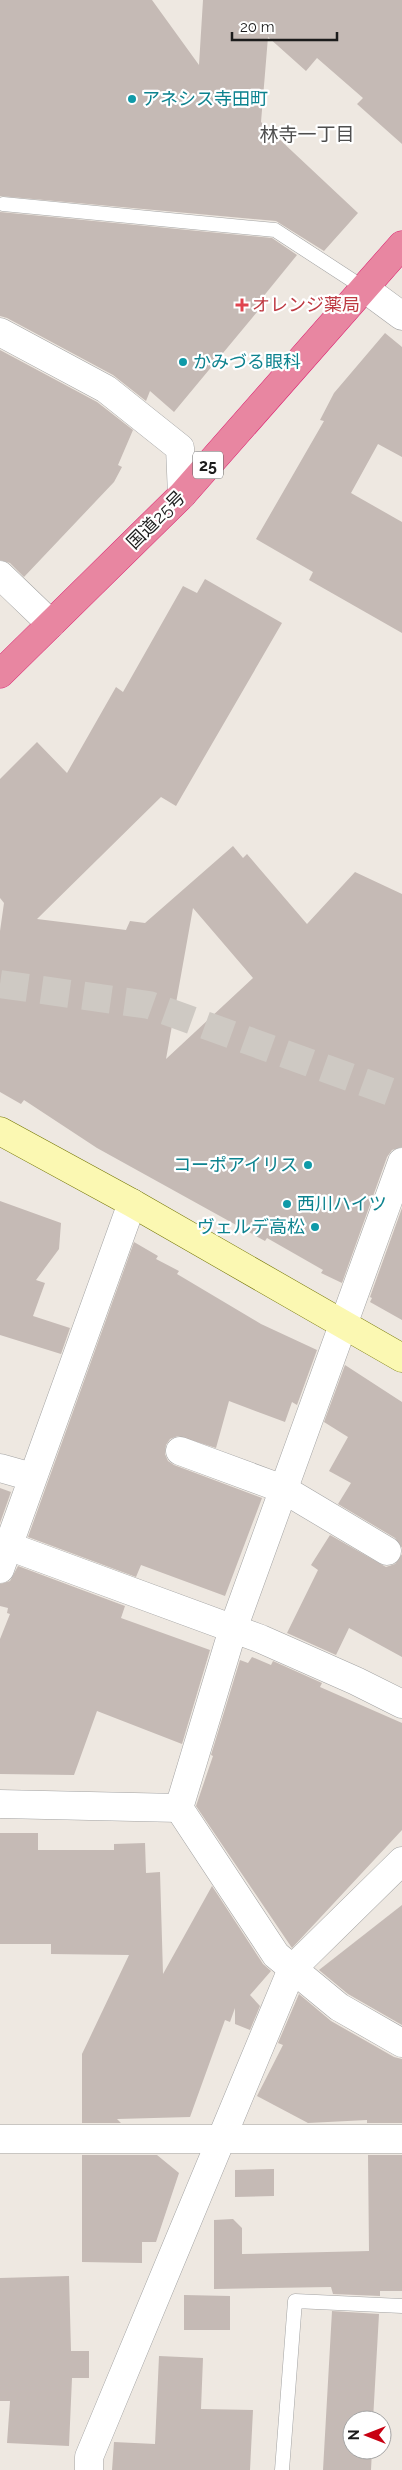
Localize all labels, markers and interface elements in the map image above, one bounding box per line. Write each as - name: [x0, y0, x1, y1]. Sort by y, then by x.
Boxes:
- scale bar: [232, 10, 337, 42]
- text: 20 m: [240, 18, 275, 36]
- place label: アネシス寺田町: [142, 88, 268, 109]
- marker: アネシス寺田町: [126, 93, 138, 105]
- district label: 林寺一丁目: [259, 123, 355, 145]
- place label: オレンジ薬局: [252, 294, 360, 315]
- marker: オレンジ薬局: [236, 299, 248, 311]
- place label: かみづる眼科: [193, 351, 301, 372]
- marker: かみづる眼科: [177, 356, 189, 368]
- road number: 25: [193, 452, 223, 478]
- street label: 国道25号: [122, 486, 189, 553]
- place label: コーポアイリス: [173, 1154, 298, 1175]
- marker: コーポアイリス: [302, 1159, 314, 1171]
- place label: 西川ハイツ: [297, 1193, 387, 1214]
- marker: 西川ハイツ: [281, 1198, 293, 1210]
- place label: ヴェルデ高松: [197, 1216, 305, 1237]
- marker: ヴェルデ高松: [309, 1221, 321, 1233]
- north arrow: [342, 2410, 392, 2460]
- text: N: [346, 2430, 362, 2440]

